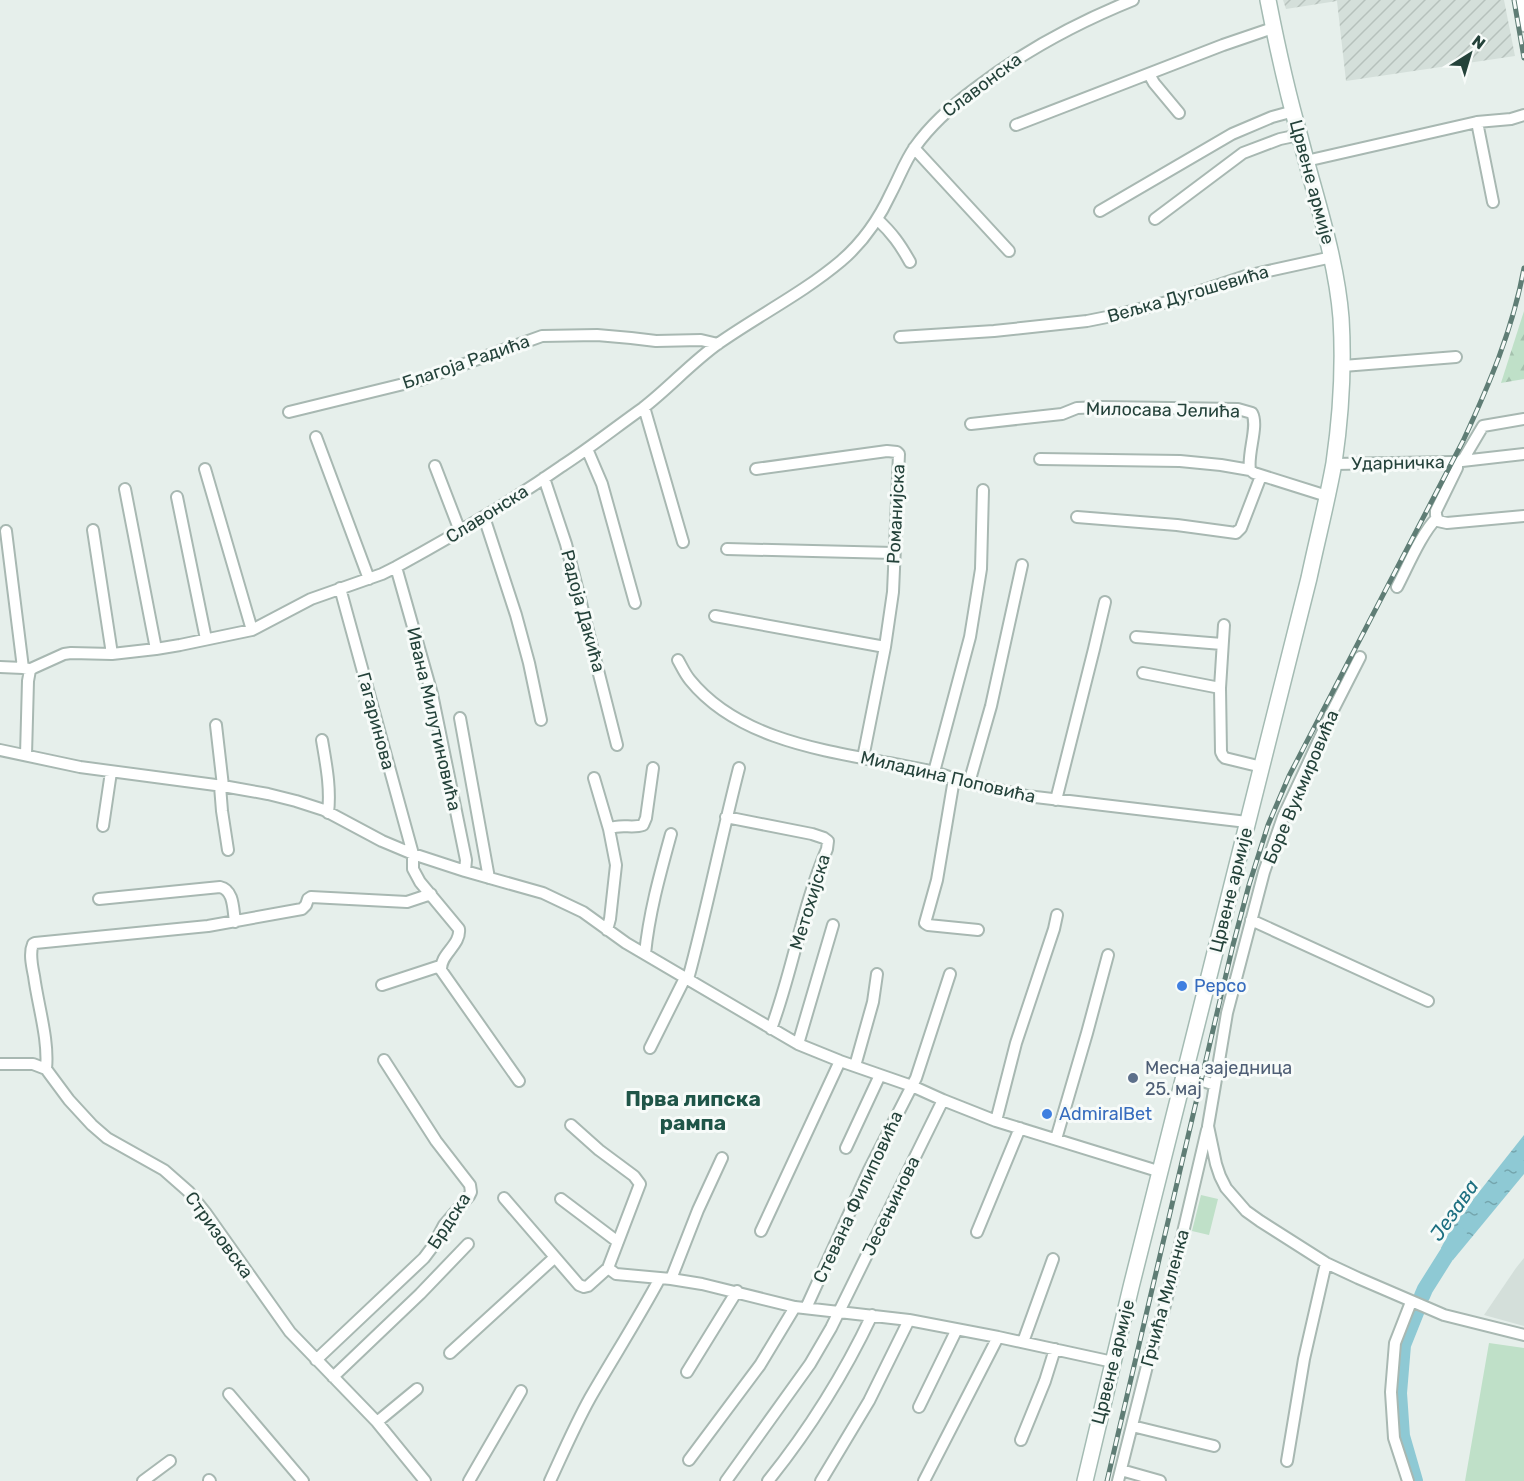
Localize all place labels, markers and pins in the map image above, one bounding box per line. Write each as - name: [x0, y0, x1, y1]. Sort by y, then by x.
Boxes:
- place label: Pepco: [1194, 975, 1247, 997]
- marker: Pepco: [1175, 979, 1189, 993]
- place label: Месна заједница 25. мај: [1145, 1057, 1292, 1100]
- marker: Месна заједница 25. мај: [1126, 1071, 1140, 1085]
- place label: AdmiralBet: [1059, 1103, 1152, 1125]
- marker: AdmiralBet: [1040, 1107, 1054, 1121]

